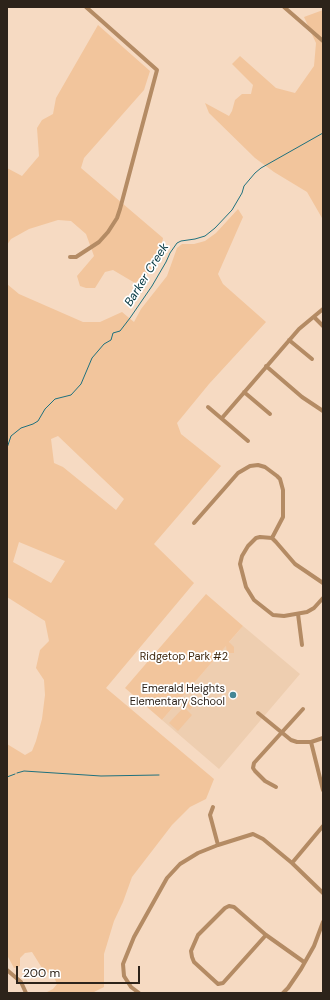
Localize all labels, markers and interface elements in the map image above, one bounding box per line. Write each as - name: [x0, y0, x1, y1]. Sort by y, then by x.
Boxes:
- water label: Barker Creek: [122, 241, 172, 309]
- park label: Ridgetop Park #2: [140, 650, 228, 664]
- place label: Emerald Heights Elementary School: [130, 682, 225, 708]
- marker: Emerald Heights Elementary School: [228, 690, 238, 700]
- scale bar: [18, 958, 142, 984]
- text: 200 m: [23, 965, 60, 981]

